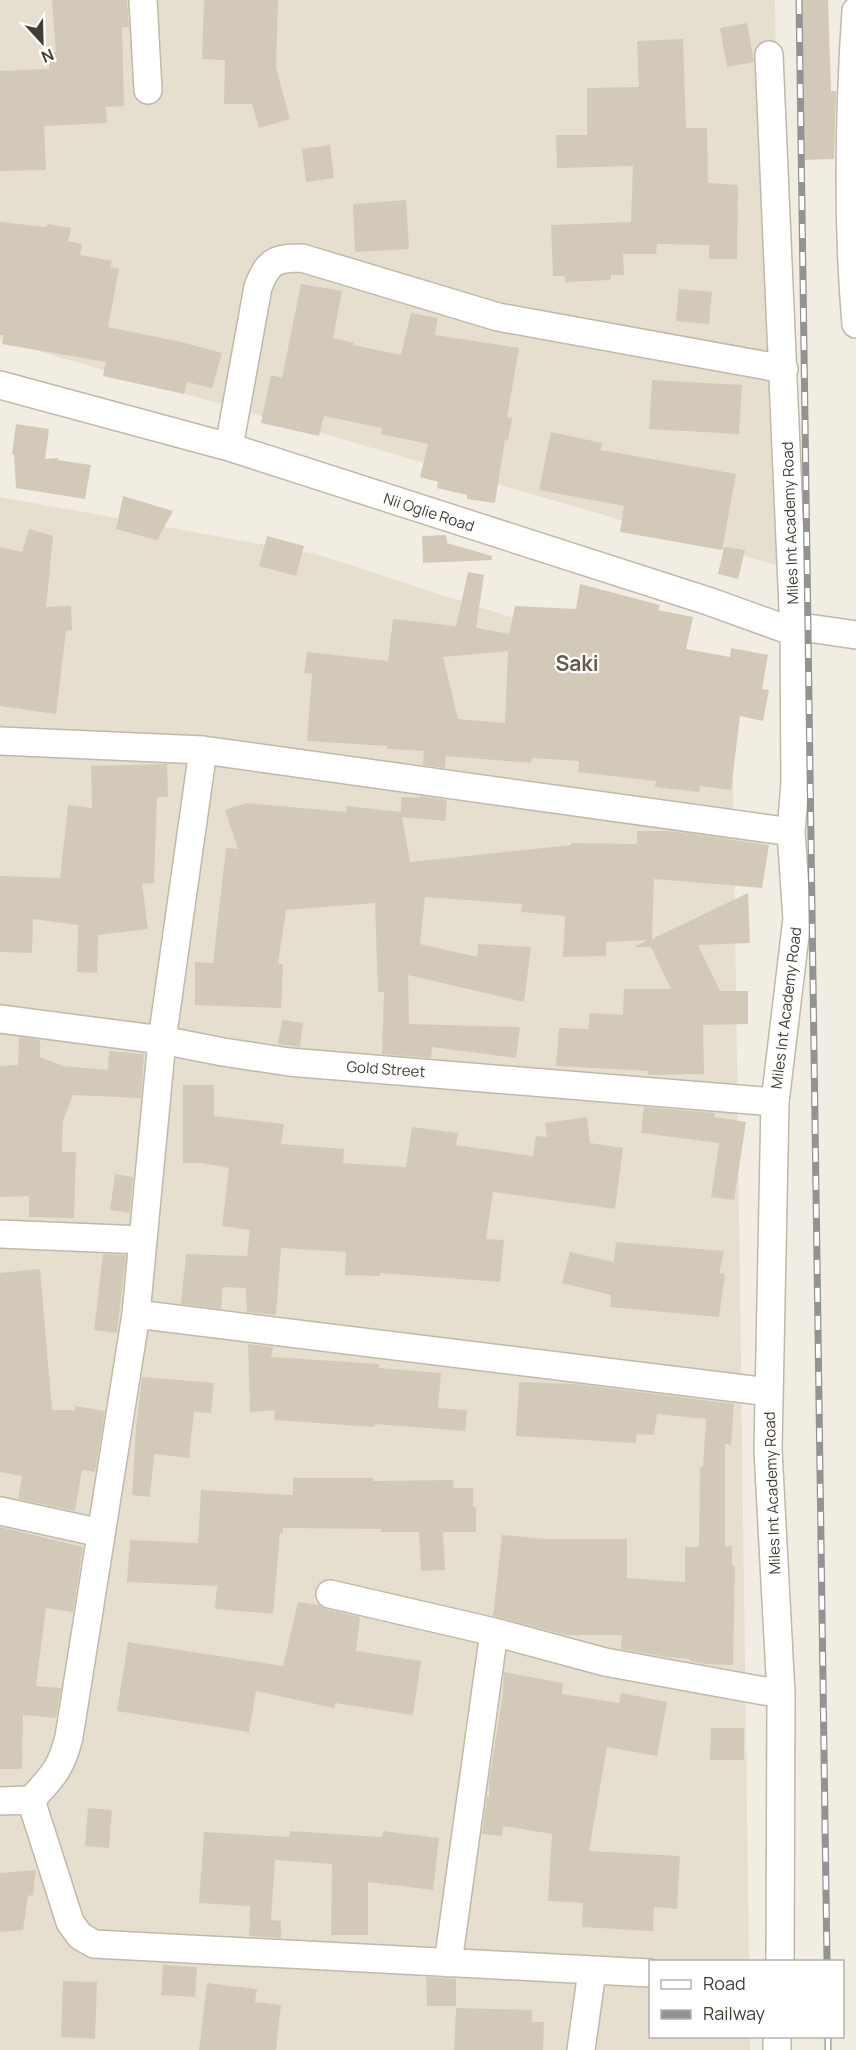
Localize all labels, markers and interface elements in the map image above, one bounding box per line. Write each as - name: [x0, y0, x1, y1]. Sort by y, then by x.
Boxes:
- north arrow: [12, 12, 72, 72]
- text: N: [38, 44, 57, 68]
- street label: Miles Int Academy Road: [777, 441, 803, 605]
- street label: Nii Oglie Road: [381, 487, 477, 537]
- district label: Saki: [555, 649, 599, 677]
- street label: Miles Int Academy Road: [766, 926, 806, 1090]
- street label: Gold Street: [346, 1056, 426, 1082]
- street label: Miles Int Academy Road: [759, 1411, 785, 1575]
- legend: [649, 1960, 844, 2038]
- text: Road: [703, 1971, 746, 1995]
- text: Railway: [703, 2001, 765, 2025]

